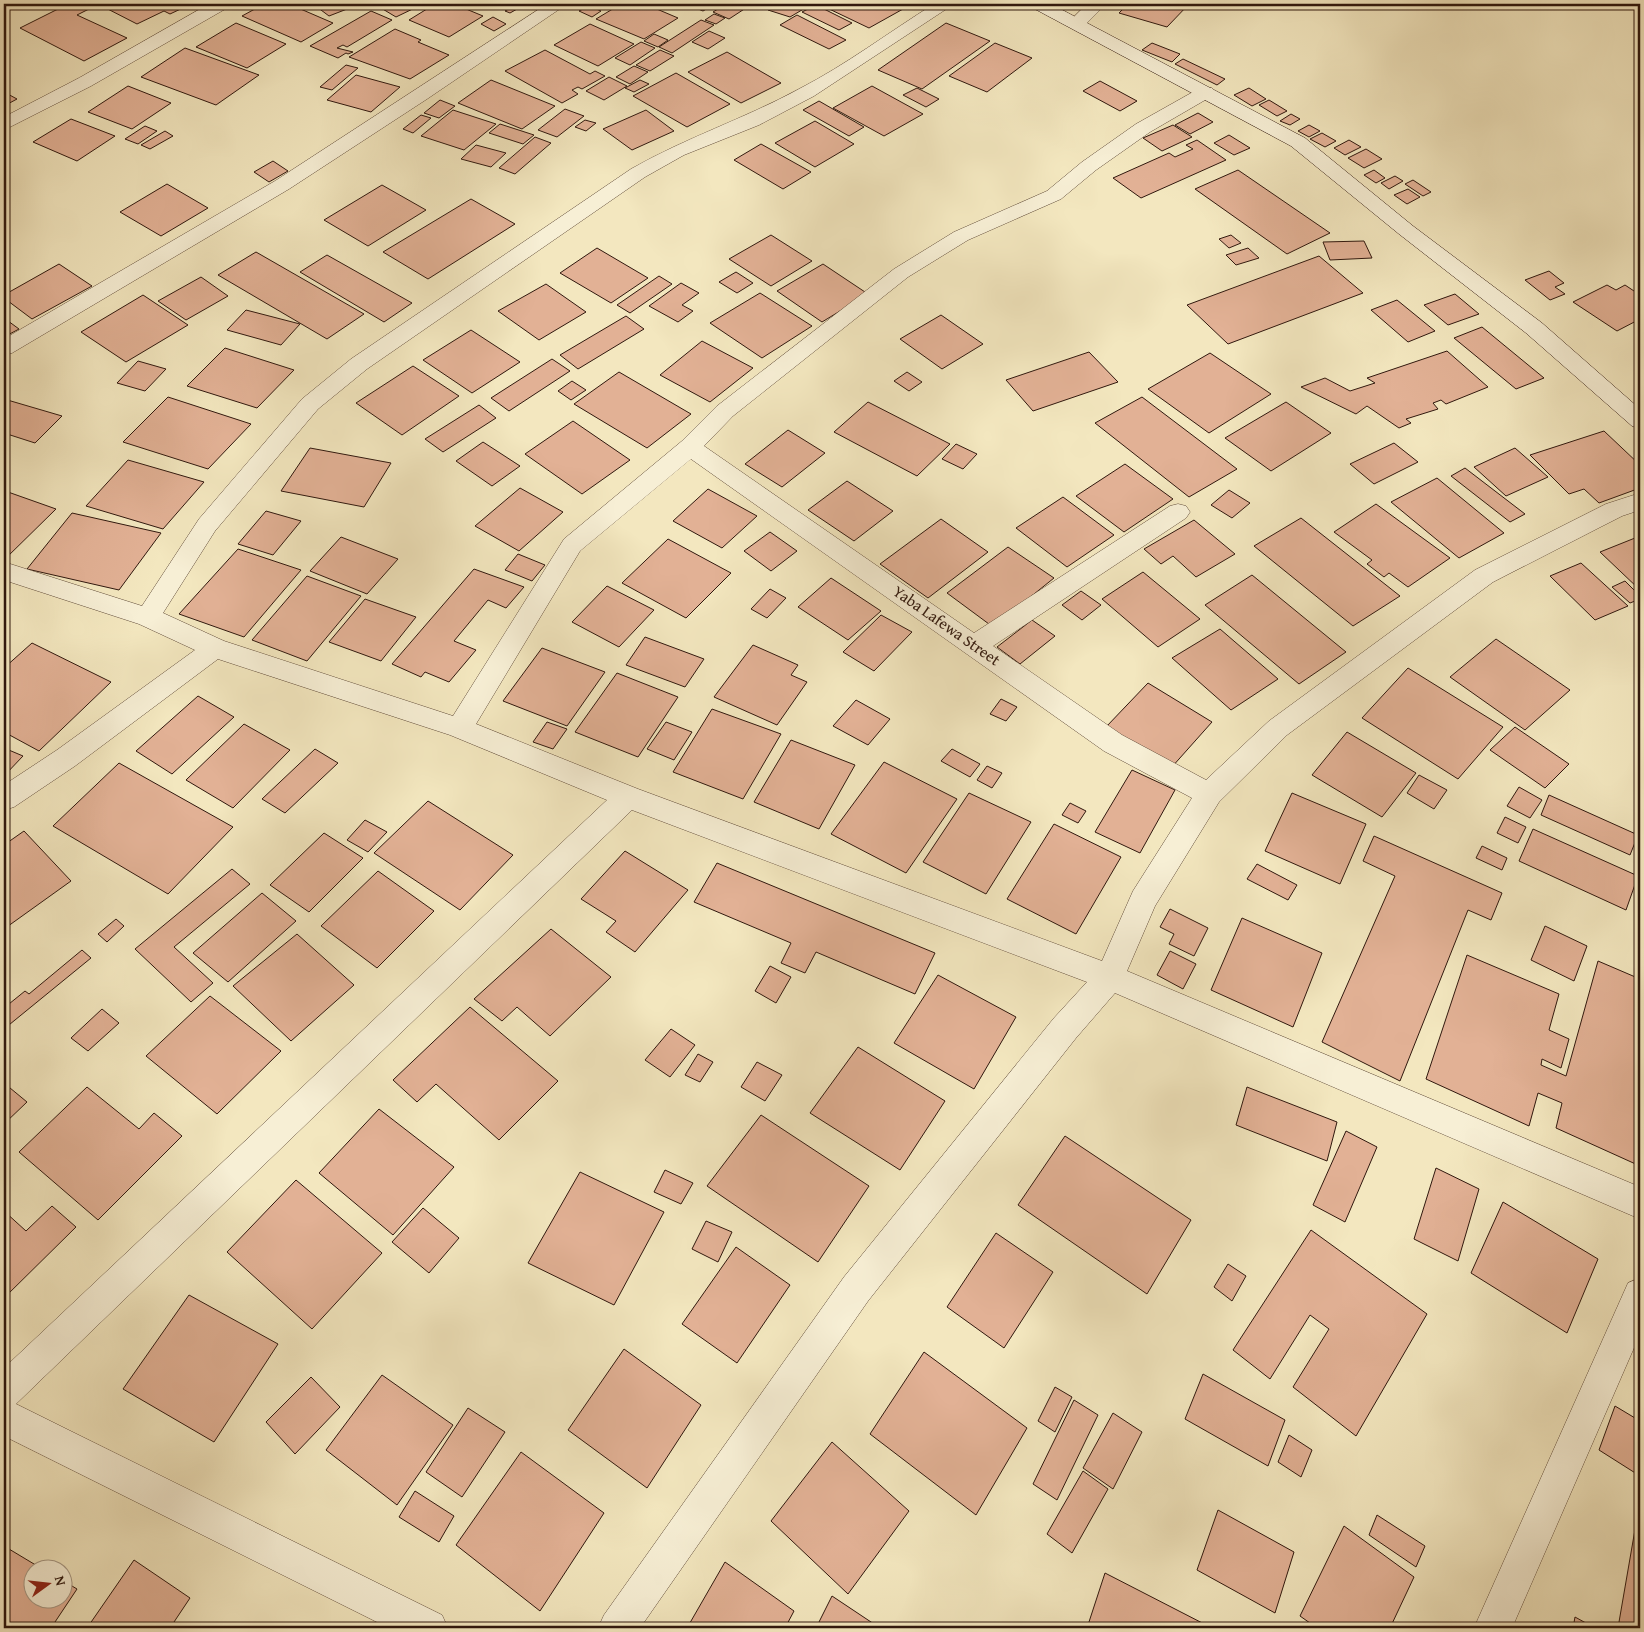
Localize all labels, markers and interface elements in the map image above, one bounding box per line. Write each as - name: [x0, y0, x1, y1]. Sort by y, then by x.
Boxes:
- street label: Yaba Lafewa Street: [888, 579, 1006, 671]
- north arrow: [22, 1560, 72, 1610]
- text: N: [50, 1574, 72, 1588]

